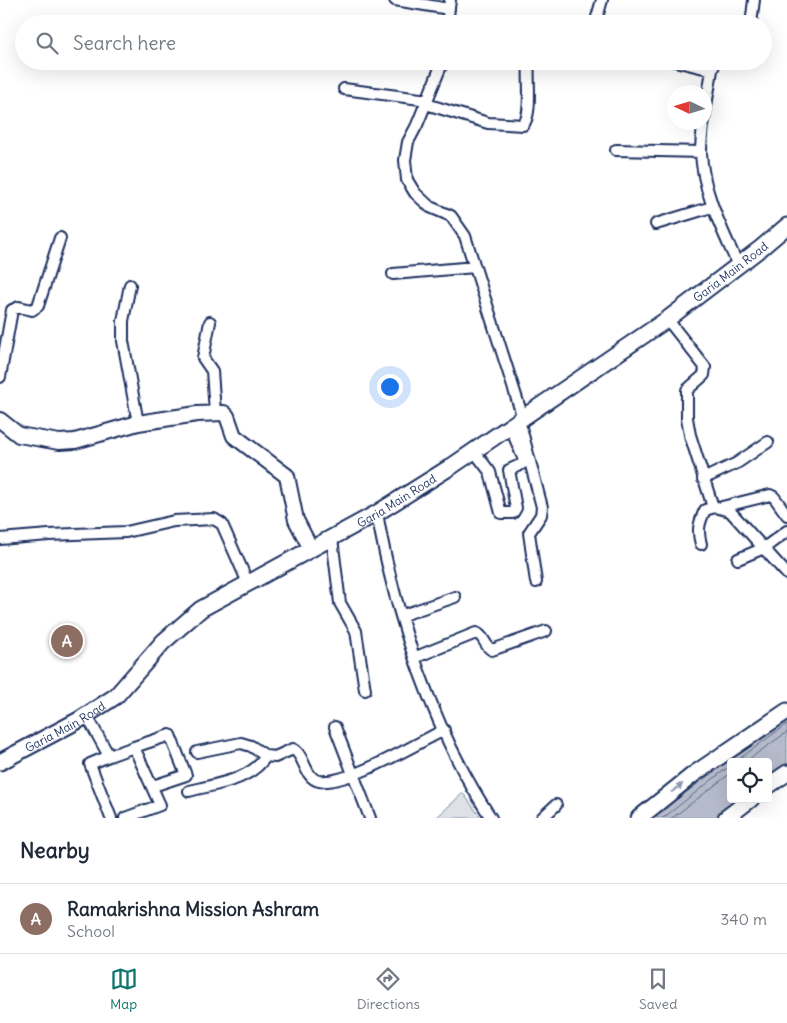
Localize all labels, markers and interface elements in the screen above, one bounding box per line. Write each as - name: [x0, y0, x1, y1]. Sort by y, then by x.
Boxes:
- search box: [15, 15, 772, 70]
- icon: search: [33, 29, 61, 57]
- text: Search here: [73, 31, 176, 55]
- north arrow: [667, 85, 712, 130]
- street label: Garia Main Road: [690, 238, 771, 305]
- your location: [377, 374, 403, 400]
- street label: Garia Main Road: [354, 471, 439, 530]
- pin: A: [51, 622, 83, 660]
- street label: Garia Main Road: [22, 698, 108, 755]
- map controls: [727, 758, 772, 803]
- button: locate: [727, 758, 772, 803]
- one-way arrow: [670, 782, 683, 793]
- text: Nearby: [20, 837, 90, 864]
- text: Ramakrishna Mission Ashram: [67, 897, 319, 921]
- text: A: [31, 909, 41, 929]
- text: 340 m: [720, 909, 767, 929]
- text: School: [67, 921, 115, 941]
- tab: Map: [110, 965, 138, 1013]
- tab: Directions: [357, 965, 420, 1013]
- tab: Saved: [639, 965, 677, 1013]

